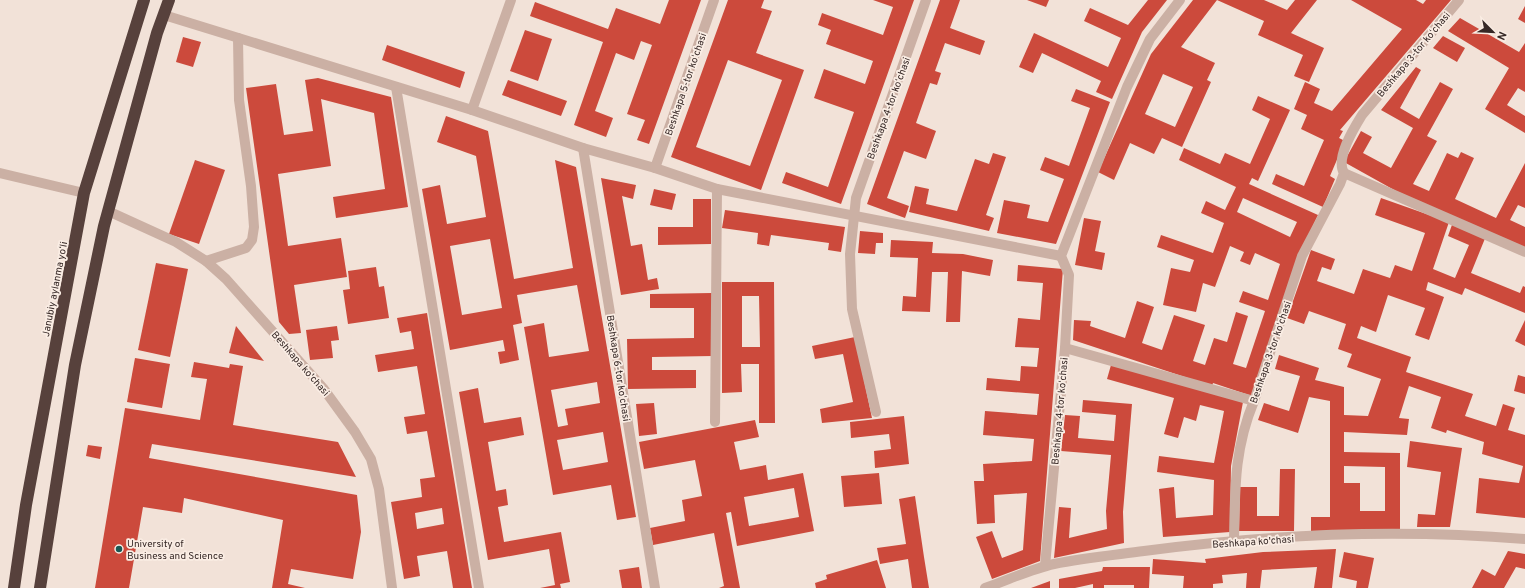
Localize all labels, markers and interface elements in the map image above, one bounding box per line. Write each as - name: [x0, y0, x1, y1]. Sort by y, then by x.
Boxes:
- street label: Beshkapa 3-tor koʻchasi: [1375, 10, 1454, 100]
- north arrow: [1473, 12, 1513, 52]
- text: N: [1493, 29, 1509, 42]
- street label: Beshkapa 5-tor koʻchasi: [663, 31, 710, 137]
- street label: Beshkapa 4-tor koʻchasi: [865, 56, 914, 161]
- street label: Janubiy aylanma yoʻli: [40, 241, 71, 338]
- street label: Beshkapa 3-tor koʻchasi: [1248, 300, 1295, 405]
- street label: Beshkapa 6-tor koʻchasi: [603, 314, 632, 422]
- street label: Beshkapa ko'chasi: [268, 329, 332, 399]
- street label: Beshkapa 4-tor koʻchasi: [1049, 357, 1072, 465]
- street label: Beshkapa ko'chasi: [1212, 533, 1294, 552]
- place label: University of Business and Science: [127, 538, 223, 563]
- marker: University of Business and Science: [114, 544, 124, 554]

